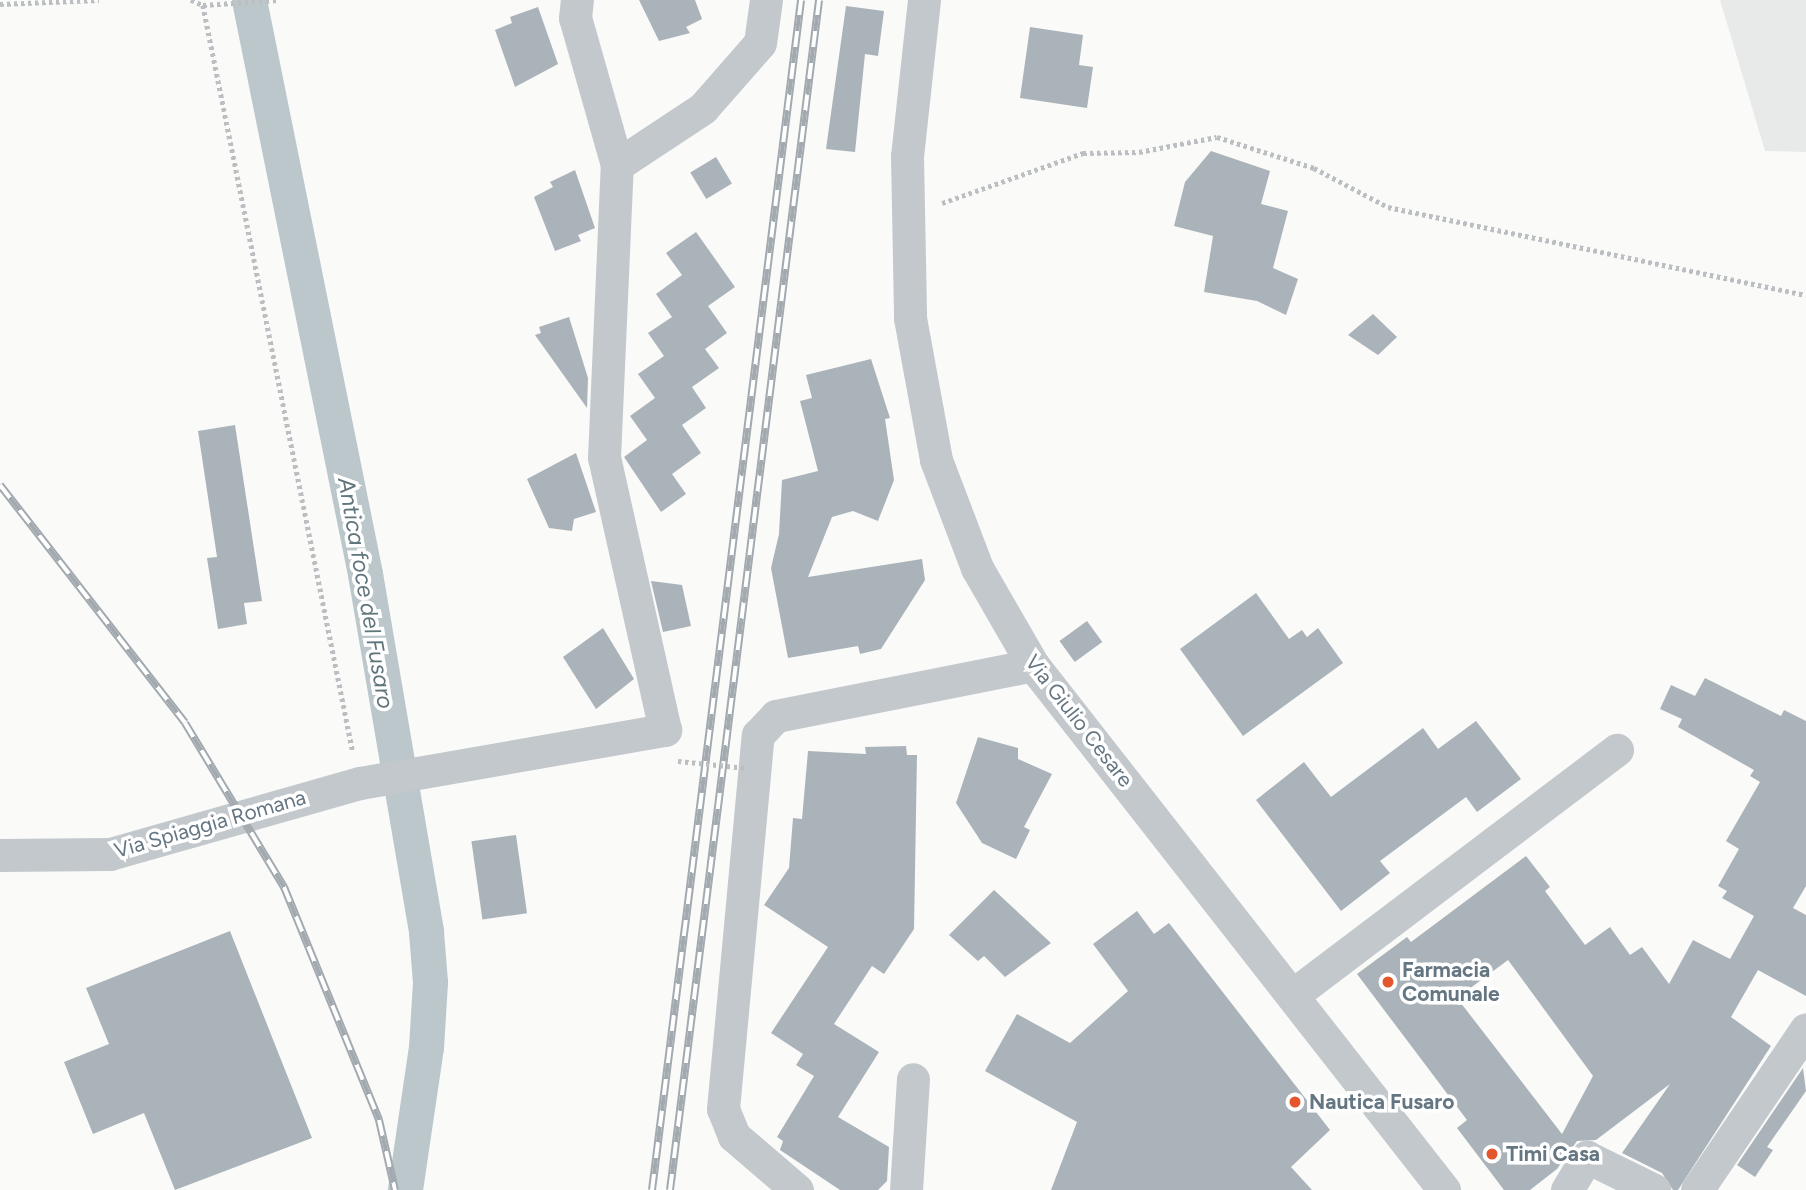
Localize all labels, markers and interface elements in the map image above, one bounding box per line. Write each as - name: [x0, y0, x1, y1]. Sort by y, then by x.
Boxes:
- water label: Antica foce del Fusaro: [332, 475, 400, 711]
- street label: Via Giulio Cesare: [1020, 650, 1138, 792]
- street label: Via Spiaggia Romana: [111, 785, 309, 863]
- place label: Farmacia Comunale: [1402, 957, 1500, 1007]
- marker: Farmacia Comunale: [1380, 974, 1396, 990]
- place label: Nautica Fusaro: [1309, 1089, 1454, 1115]
- marker: Nautica Fusaro: [1287, 1094, 1303, 1110]
- place label: Timi Casa: [1506, 1141, 1600, 1167]
- marker: Timi Casa: [1484, 1146, 1500, 1162]

